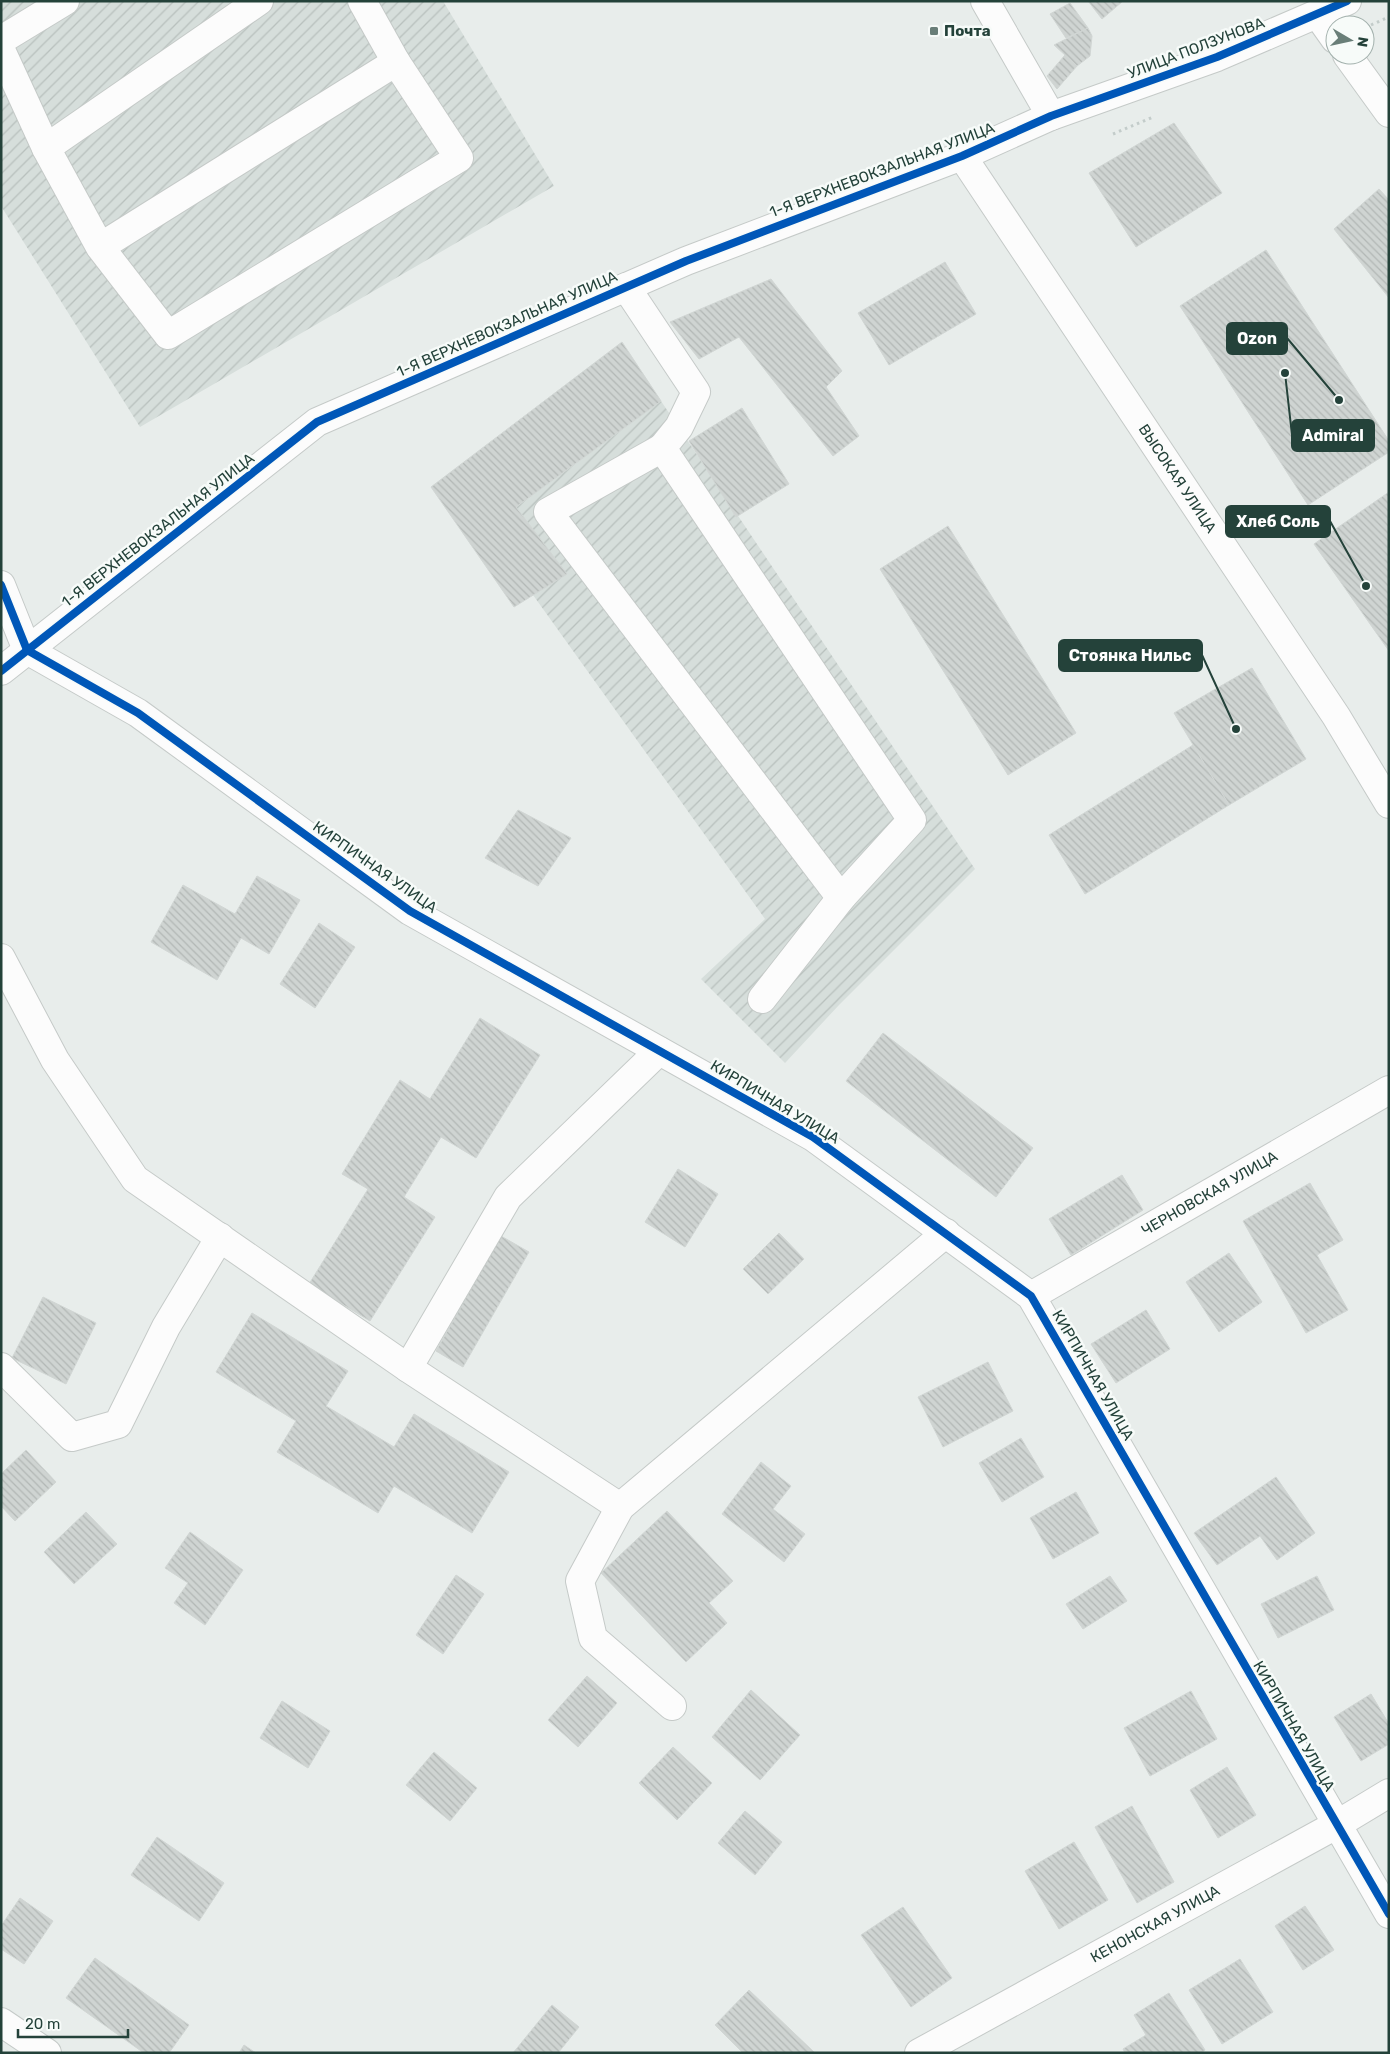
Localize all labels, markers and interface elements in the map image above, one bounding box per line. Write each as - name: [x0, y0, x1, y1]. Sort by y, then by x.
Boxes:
- street label: УЛИЦА ПОЛЗУНОВА: [1125, 14, 1267, 82]
- north arrow: [1325, 15, 1375, 65]
- place label: Почта: [944, 22, 991, 40]
- marker: Почта: [928, 25, 940, 37]
- text: N: [1353, 36, 1372, 48]
- street label: 1-Я ВЕРХНЕВОКЗАЛЬНАЯ УЛИЦА: [767, 119, 997, 221]
- street label: 1-Я ВЕРХНЕВОКЗАЛЬНАЯ УЛИЦА: [394, 267, 620, 381]
- callout: Ozon: [1227, 323, 1287, 354]
- text: Ozon: [1237, 329, 1277, 348]
- callout: Admiral: [1292, 420, 1374, 451]
- street label: ВЫСОКАЯ УЛИЦА: [1135, 421, 1220, 536]
- text: Admiral: [1302, 426, 1364, 445]
- street label: 1-Я ВЕРХНЕВОКЗАЛЬНАЯ УЛИЦА: [58, 449, 258, 611]
- callout: Хлеб Соль: [1226, 506, 1330, 537]
- text: Хлеб Соль: [1236, 512, 1320, 531]
- callout: Стоянка Нильс: [1059, 640, 1202, 671]
- text: Стоянка Нильс: [1069, 646, 1191, 665]
- street label: КИРПИЧНАЯ УЛИЦА: [309, 817, 441, 917]
- street label: КИРПИЧНАЯ УЛИЦА: [707, 1056, 843, 1148]
- street label: ЧЕРНОВСКАЯ УЛИЦА: [1138, 1147, 1281, 1239]
- street label: КИРПИЧНАЯ УЛИЦА: [1048, 1307, 1138, 1443]
- street label: КИРПИЧНАЯ УЛИЦА: [1249, 1658, 1339, 1794]
- street label: КЕНОНСКАЯ УЛИЦА: [1087, 1881, 1223, 1967]
- scale bar: [18, 2006, 128, 2038]
- text: 20 m: [25, 2015, 60, 2033]

